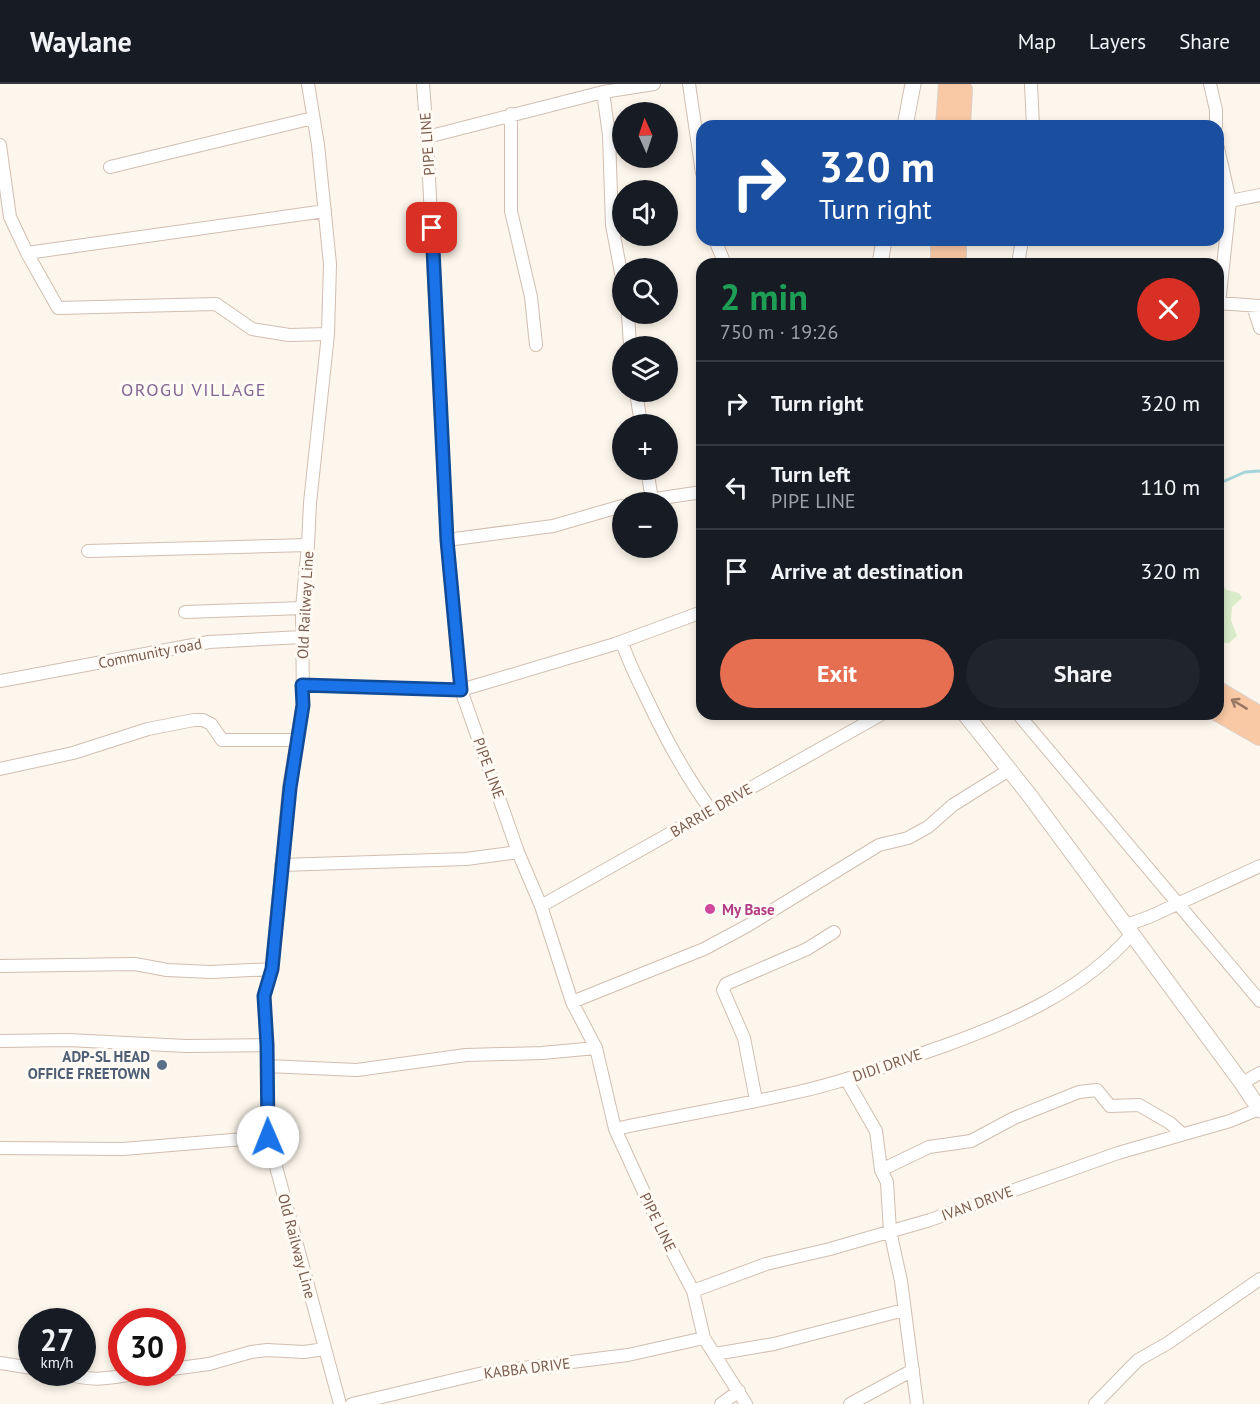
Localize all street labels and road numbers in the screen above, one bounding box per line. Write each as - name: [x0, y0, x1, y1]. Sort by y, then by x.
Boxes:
- street label: PIPE LINE: [415, 112, 439, 176]
- street label: Old Railway Line: [293, 551, 317, 659]
- street label: Community road: [97, 634, 203, 672]
- street label: PIPE LINE: [469, 735, 509, 801]
- street label: BARRIE DRIVE: [667, 779, 755, 841]
- street label: DIDI DRIVE: [850, 1044, 924, 1086]
- street label: IVAN DRIVE: [939, 1181, 1015, 1225]
- street label: PIPE LINE: [636, 1189, 680, 1255]
- street label: Old Railway Line: [274, 1191, 320, 1301]
- street label: KABBA DRIVE: [483, 1353, 571, 1383]

